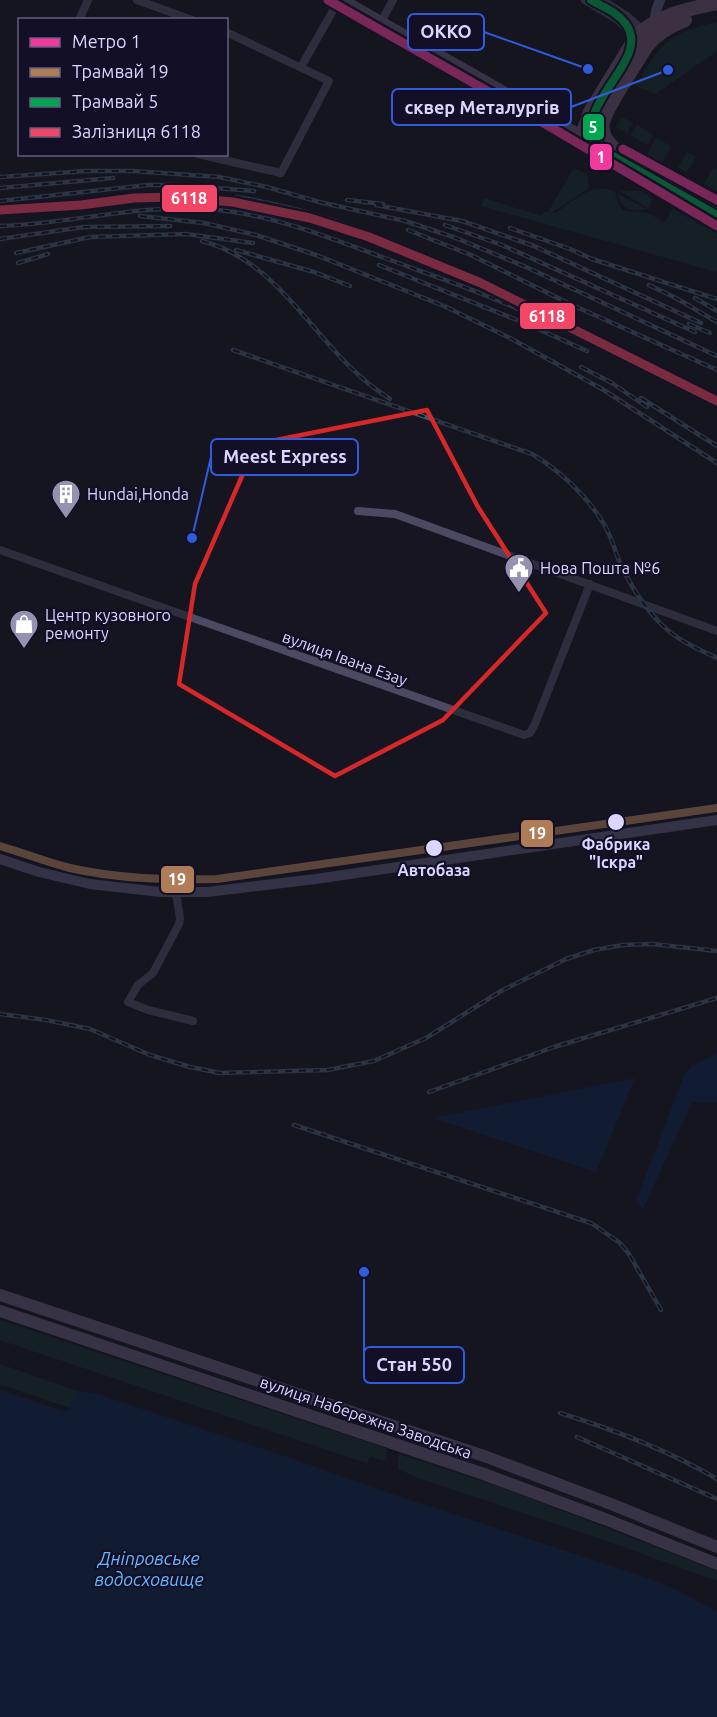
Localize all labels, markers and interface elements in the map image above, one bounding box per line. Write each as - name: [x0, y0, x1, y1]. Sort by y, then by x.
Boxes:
- callout: OKKO: [408, 14, 484, 50]
- legend: [18, 18, 228, 156]
- text: OKKO: [420, 21, 472, 41]
- text: Метро 1: [72, 31, 141, 51]
- text: Трамвай 19: [72, 61, 169, 81]
- callout: сквер Металургів: [392, 89, 571, 125]
- text: Трамвай 5: [72, 91, 159, 111]
- text: сквер Металургів: [404, 97, 560, 117]
- line badge: 5: [582, 113, 605, 141]
- text: 5: [588, 118, 598, 136]
- text: Залізниця 6118: [72, 121, 201, 141]
- line badge: 1: [589, 143, 613, 171]
- text: 1: [596, 148, 606, 166]
- line badge: 6118: [161, 184, 218, 213]
- text: 6118: [171, 189, 207, 207]
- line badge: 6118: [519, 302, 576, 330]
- text: 6118: [529, 307, 565, 325]
- callout: Meest Express: [211, 439, 358, 475]
- text: Meest Express: [223, 446, 347, 466]
- building icon: Hundai,Honda: [50, 478, 82, 520]
- place label: Hundai,Honda: [87, 485, 189, 503]
- public building icon: Нова Пошта №6: [503, 552, 535, 594]
- place label: Нова Пошта №6: [540, 559, 660, 577]
- place label: Центр кузовного ремонту: [45, 606, 171, 642]
- shop icon: Центр кузовного ремонту: [8, 608, 40, 650]
- street label: вулиця Івана Езау: [280, 627, 410, 689]
- marker: Фабрика "Іскра": [606, 812, 626, 832]
- line badge: 19: [520, 819, 554, 848]
- text: 19: [528, 824, 546, 842]
- place label: Фабрика "Іскра": [581, 835, 651, 871]
- marker: Автобаза: [424, 838, 444, 858]
- place label: Автобаза: [397, 861, 471, 879]
- line badge: 19: [160, 865, 195, 894]
- text: 19: [168, 870, 186, 888]
- callout: Стан 550: [364, 1347, 464, 1383]
- text: Стан 550: [376, 1354, 452, 1374]
- street label: вулиця Набережна Заводська: [258, 1372, 474, 1462]
- water label: Дніпровське водосховище: [94, 1548, 204, 1589]

